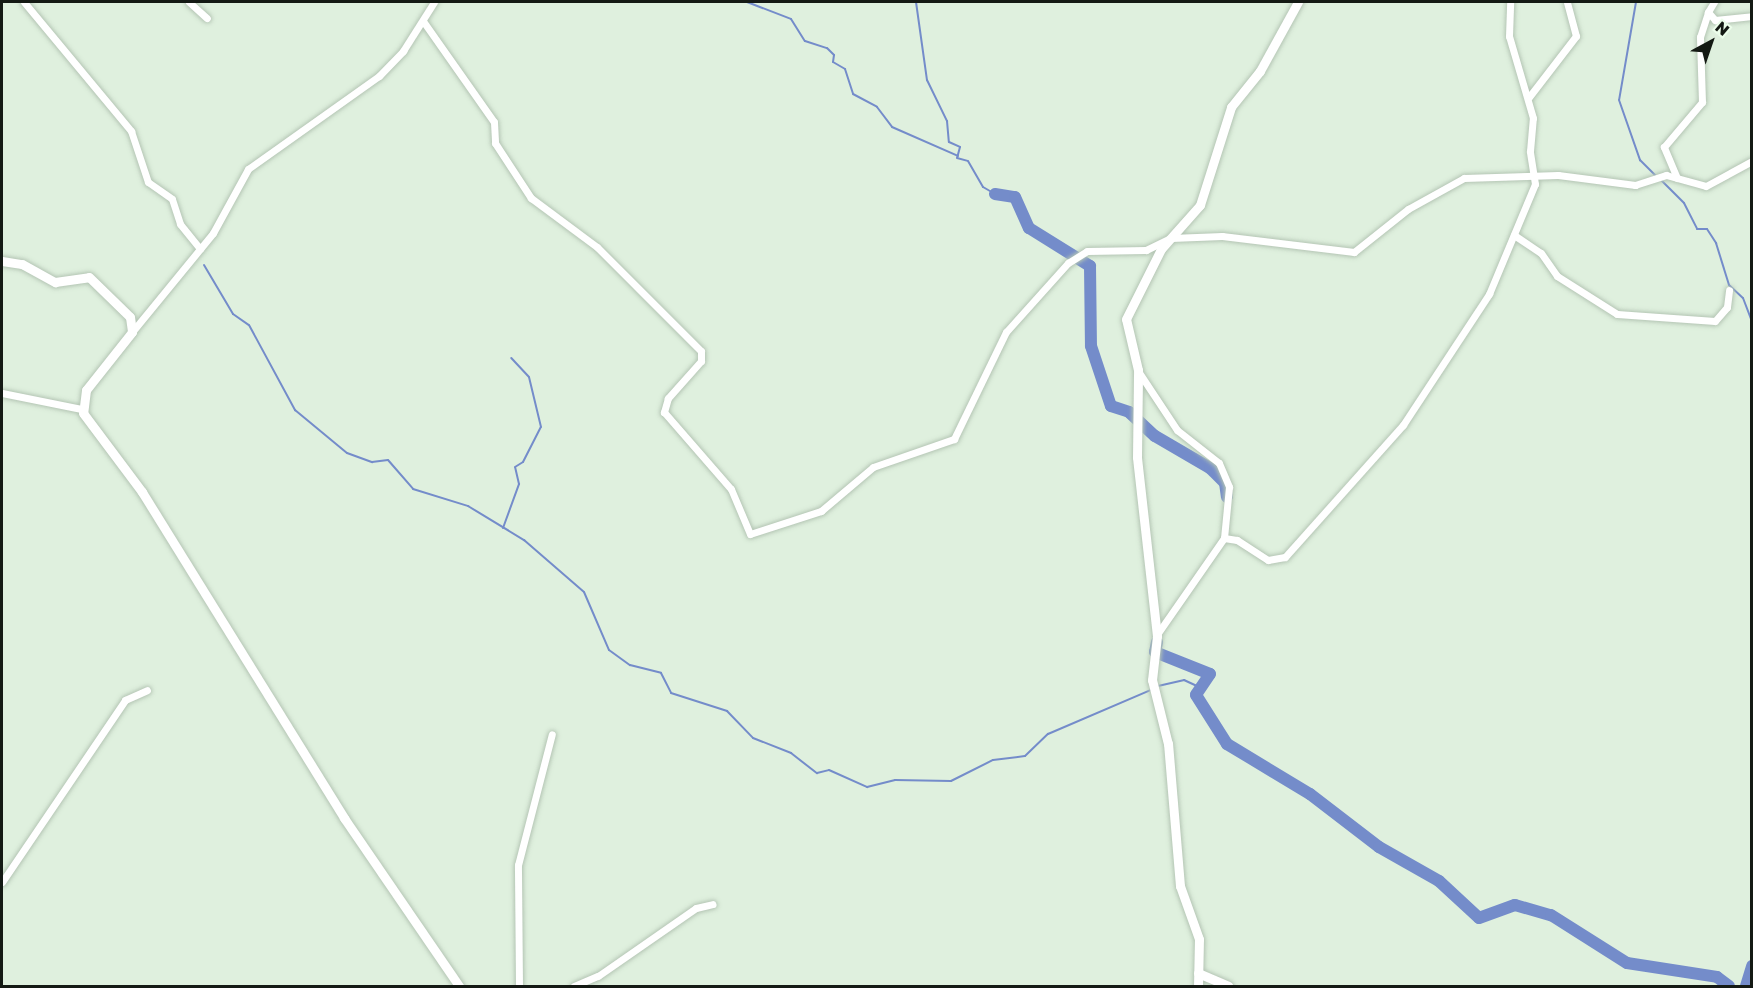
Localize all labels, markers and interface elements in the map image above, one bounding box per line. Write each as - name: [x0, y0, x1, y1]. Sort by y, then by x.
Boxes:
- north arrow: [1681, 12, 1741, 72]
- text: N: [1711, 17, 1734, 40]

